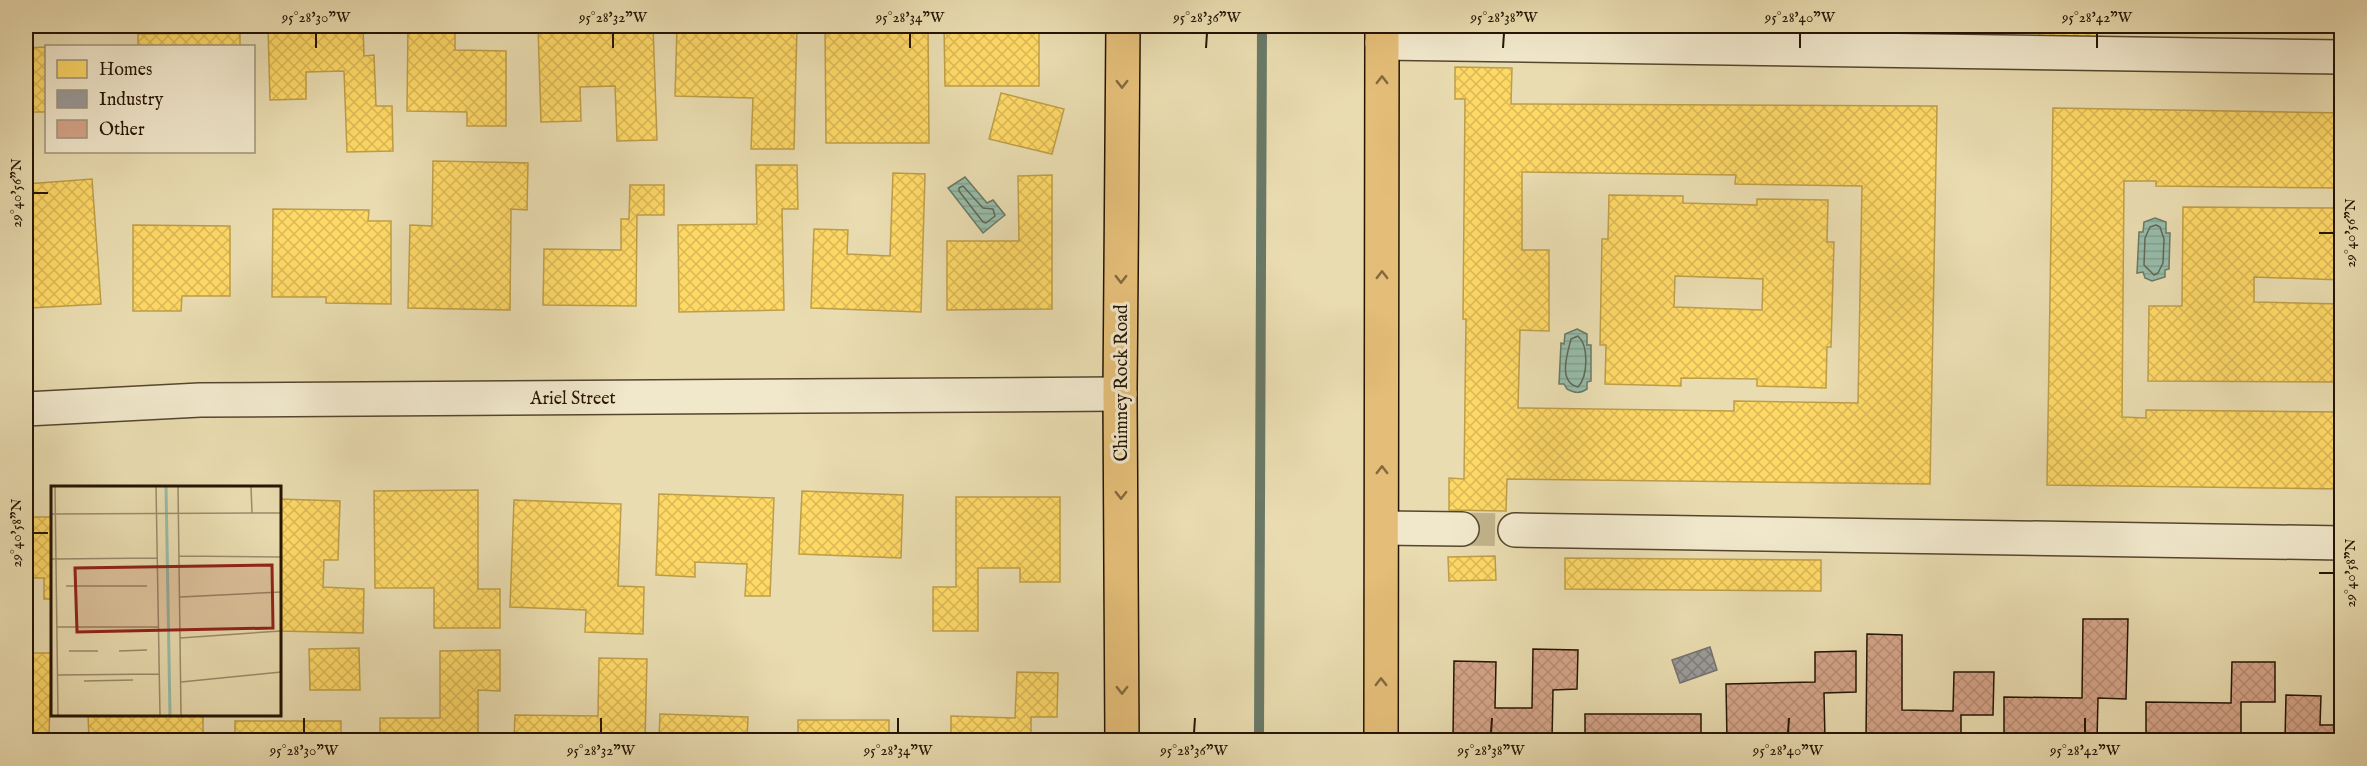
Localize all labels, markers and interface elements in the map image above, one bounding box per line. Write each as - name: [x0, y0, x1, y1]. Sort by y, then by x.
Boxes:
- text: 95°28'30"W: [281, 8, 351, 27]
- text: 95°28'32"W: [578, 8, 648, 27]
- text: 95°28'34"W: [875, 8, 945, 27]
- text: 95°28'36"W: [1172, 8, 1241, 27]
- text: 95°28'38"W: [1469, 8, 1538, 27]
- text: 95°28'40"W: [1764, 8, 1836, 27]
- text: 95°28'42"W: [2061, 8, 2133, 27]
- legend: [45, 45, 255, 153]
- text: Homes: [99, 59, 152, 82]
- one-way arrow: [1376, 75, 1388, 84]
- one-way arrow: [1116, 79, 1128, 88]
- text: Industry: [99, 89, 163, 112]
- text: Other: [99, 119, 145, 142]
- text: 29°40'56"N: [7, 158, 26, 228]
- text: 29°40'56"N: [2341, 198, 2360, 268]
- one-way arrow: [1376, 270, 1388, 279]
- one-way arrow: [1115, 274, 1127, 283]
- street label: Chimney Rock Road: [1111, 304, 1134, 462]
- street label: Ariel Street: [529, 388, 616, 411]
- one-way arrow: [1376, 465, 1388, 474]
- inset map: [51, 486, 280, 715]
- one-way arrow: [1115, 490, 1127, 499]
- text: 29°40'58"N: [7, 499, 26, 567]
- text: 29°40'58"N: [2341, 539, 2360, 607]
- one-way arrow: [1375, 678, 1387, 687]
- one-way arrow: [1116, 685, 1128, 694]
- text: 95°28'30"W: [269, 741, 339, 760]
- text: 95°28'32"W: [566, 741, 636, 760]
- text: 95°28'34"W: [863, 741, 933, 760]
- text: 95°28'36"W: [1159, 741, 1228, 760]
- text: 95°28'38"W: [1456, 741, 1525, 760]
- text: 95°28'40"W: [1752, 741, 1824, 760]
- text: 95°28'42"W: [2049, 741, 2121, 760]

